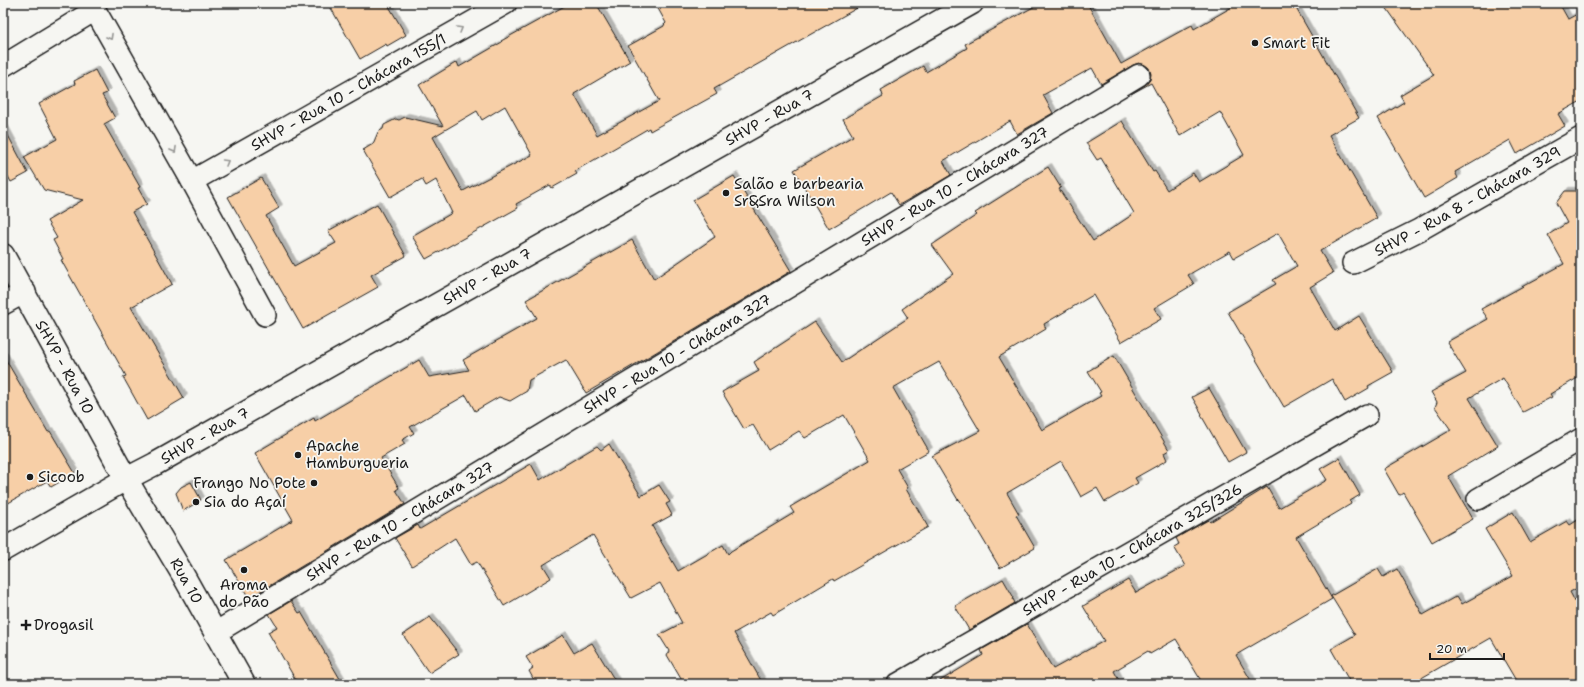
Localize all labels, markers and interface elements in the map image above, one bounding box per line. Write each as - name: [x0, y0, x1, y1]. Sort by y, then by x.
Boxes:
- one-way arrow: [456, 26, 463, 33]
- street label: SHVP - Rua 10 - Chácara 155/1: [247, 29, 450, 156]
- one-way arrow: [106, 33, 113, 40]
- place label: Smart Fit: [1263, 33, 1330, 53]
- marker: Smart Fit: [1250, 38, 1260, 48]
- street label: SHVP - Rua 7: [721, 84, 817, 150]
- street label: SHVP - Rua 10 - Chácara 327: [857, 122, 1052, 251]
- street label: SHVP - Rua 8 - Chácara 329: [1371, 142, 1564, 261]
- one-way arrow: [169, 146, 176, 153]
- one-way arrow: [221, 160, 229, 167]
- place label: Salão e barbearia Sr&Sra Wilson: [734, 174, 864, 211]
- marker: Salão e barbearia Sr&Sra Wilson: [721, 188, 731, 198]
- street label: SHVP - Rua 7: [439, 244, 535, 310]
- street label: SHVP - Rua 10 - Chácara 327: [580, 289, 775, 418]
- street label: SHVP - Rua 10: [31, 317, 99, 418]
- street label: SHVP - Rua 7: [157, 403, 253, 469]
- place label: Apache Hamburgueria: [306, 436, 409, 473]
- marker: Apache Hamburgueria: [293, 450, 303, 460]
- street label: SHVP - Rua 10 - Chácara 327: [302, 457, 498, 586]
- place label: Sicoob: [38, 467, 85, 487]
- marker: Sicoob: [25, 472, 35, 482]
- place label: Frango No Pote: [193, 473, 306, 493]
- marker: Frango No Pote: [309, 478, 319, 488]
- street label: SHVP - Rua 10 - Chácara 325/326: [1019, 479, 1246, 621]
- place label: Sia do Açaí: [204, 492, 287, 512]
- marker: Sia do Açaí: [191, 497, 201, 507]
- street label: Rua 10: [165, 554, 207, 607]
- marker: Aroma do Pão: [239, 565, 249, 575]
- place label: Aroma do Pão: [219, 575, 269, 612]
- place label: Drogasil: [34, 615, 94, 635]
- marker: Drogasil: [21, 620, 31, 630]
- scale bar: [1430, 635, 1504, 661]
- text: 20 m: [1436, 641, 1467, 657]

